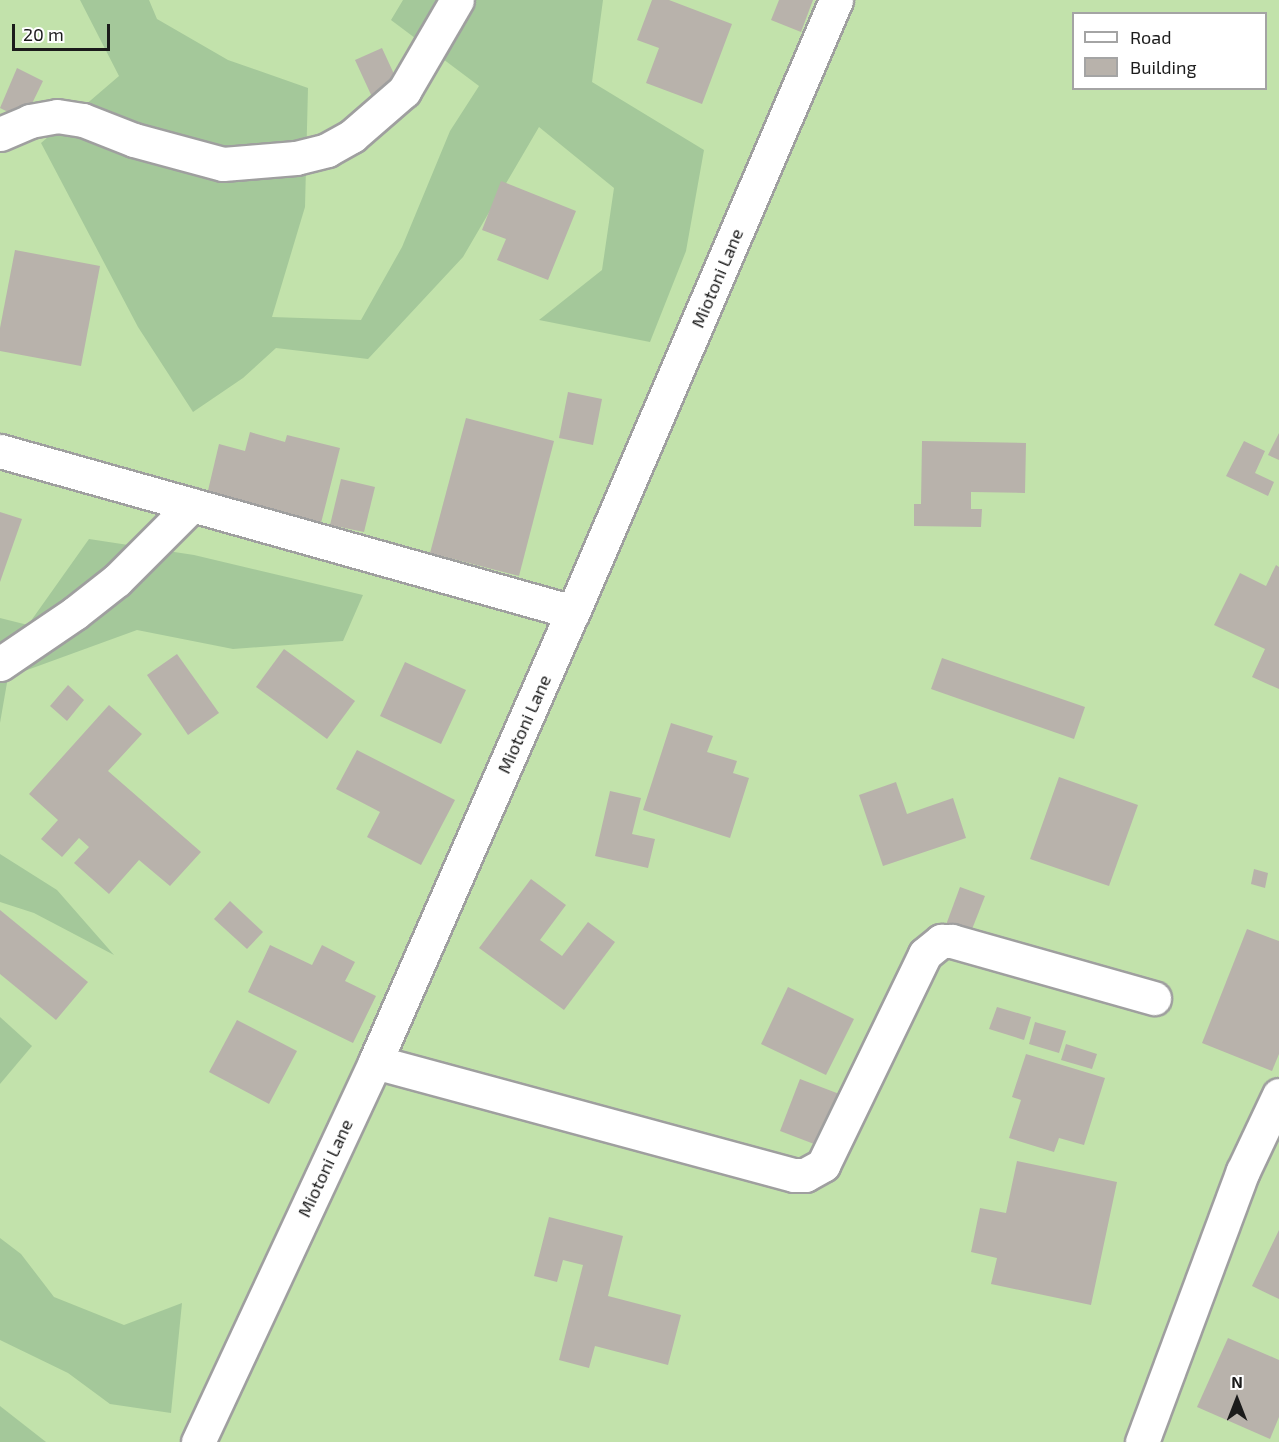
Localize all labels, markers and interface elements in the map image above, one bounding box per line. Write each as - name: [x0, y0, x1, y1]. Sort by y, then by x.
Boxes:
- scale bar: [15, 12, 112, 50]
- legend: [1072, 12, 1267, 90]
- text: 20 m: [23, 23, 64, 45]
- text: Road: [1130, 26, 1171, 48]
- text: Building: [1130, 56, 1197, 78]
- street label: Miotoni Lane: [686, 225, 748, 331]
- street label: Miotoni Lane: [493, 671, 555, 777]
- street label: Miotoni Lane: [293, 1116, 357, 1220]
- north arrow: [1207, 1370, 1267, 1430]
- text: N: [1231, 1372, 1243, 1391]

